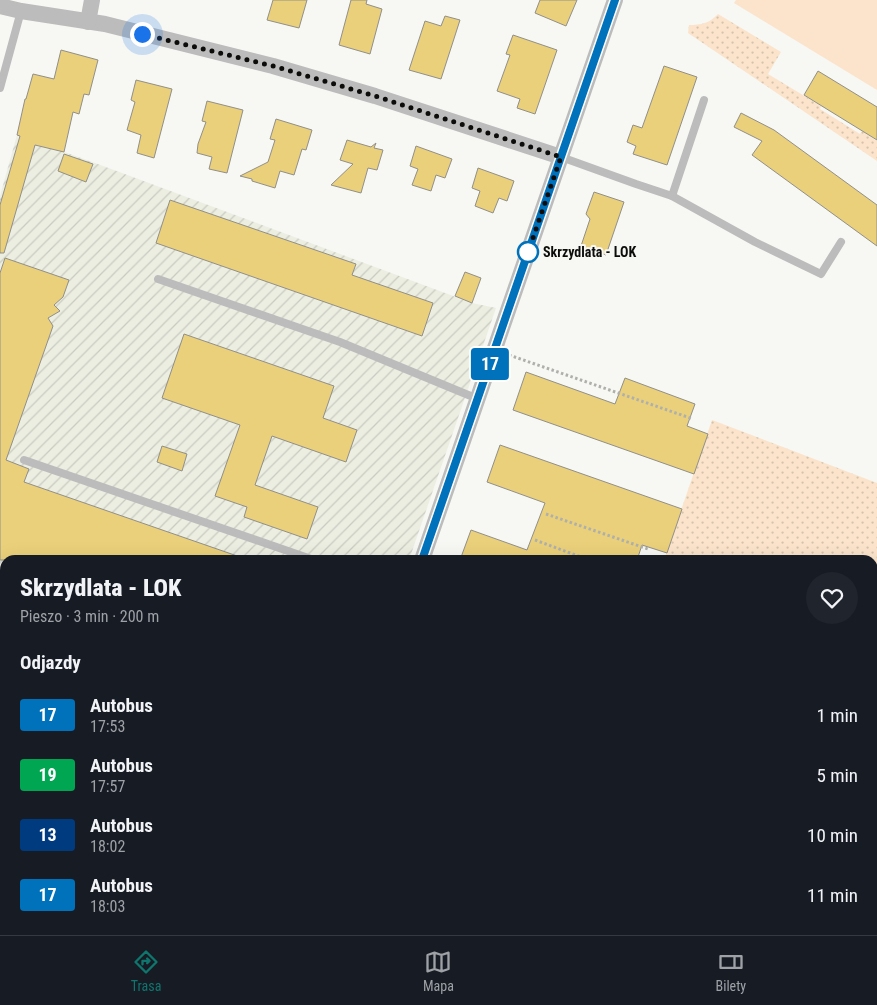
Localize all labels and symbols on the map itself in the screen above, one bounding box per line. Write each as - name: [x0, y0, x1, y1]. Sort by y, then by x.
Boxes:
- your location: [130, 22, 155, 47]
- marker: Skrzydlata - LOK: [517, 241, 539, 263]
- place label: Skrzydlata - LOK: [543, 244, 637, 260]
- line badge: 17: [468, 348, 512, 380]

